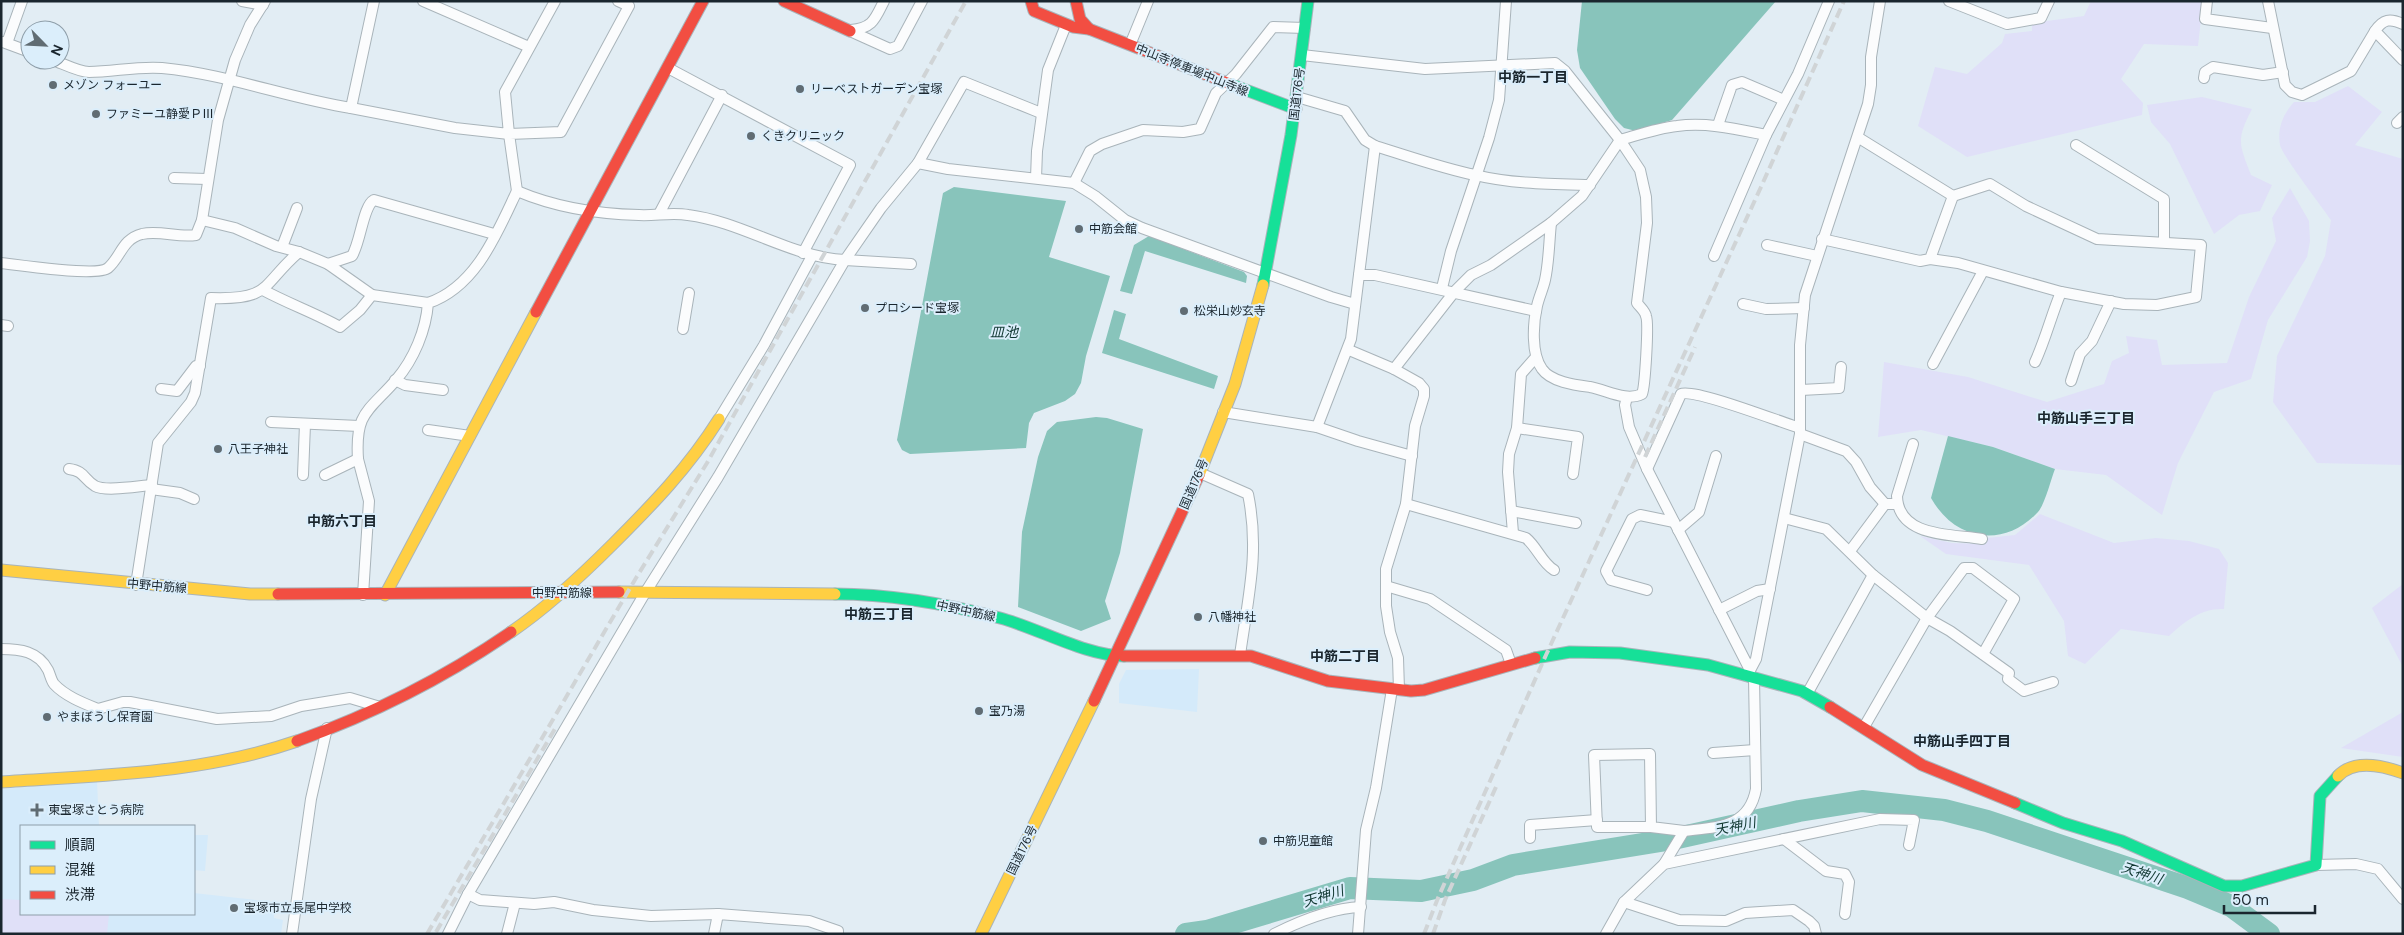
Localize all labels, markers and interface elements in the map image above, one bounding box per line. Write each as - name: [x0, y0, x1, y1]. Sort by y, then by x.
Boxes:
- north arrow: [20, 20, 70, 70]
- street label: 中山寺停車場中山寺線: [1133, 40, 1251, 100]
- text: N: [47, 42, 67, 59]
- street label: 国道176号: [1286, 67, 1308, 121]
- district label: 中筋一丁目: [1498, 68, 1568, 86]
- place label: メゾン フォーユー: [63, 77, 162, 93]
- marker: メゾン フォーユー: [47, 79, 59, 91]
- place label: リーベストガーデン宝塚: [810, 81, 942, 97]
- marker: リーベストガーデン宝塚: [794, 83, 806, 95]
- place label: ファミーユ静愛ＰⅢ: [106, 106, 214, 122]
- marker: ファミーユ静愛ＰⅢ: [90, 108, 102, 120]
- place label: くきクリニック: [761, 128, 845, 144]
- marker: くきクリニック: [745, 130, 757, 142]
- place label: 中筋会館: [1089, 221, 1137, 237]
- marker: 中筋会館: [1073, 223, 1085, 235]
- place label: プロシード宝塚: [875, 300, 959, 316]
- marker: プロシード宝塚: [859, 302, 871, 314]
- place label: 松栄山妙玄寺: [1194, 303, 1266, 319]
- marker: 松栄山妙玄寺: [1178, 305, 1190, 317]
- water label: 皿池: [990, 323, 1020, 341]
- district label: 中筋山手三丁目: [2037, 409, 2135, 427]
- place label: 八王子神社: [228, 441, 288, 457]
- marker: 八王子神社: [212, 443, 224, 455]
- street label: 国道176号: [1176, 456, 1212, 512]
- district label: 中筋六丁目: [307, 512, 377, 530]
- street label: 中野中筋線: [126, 575, 188, 597]
- street label: 中野中筋線: [532, 585, 592, 601]
- street label: 中野中筋線: [935, 597, 997, 625]
- district label: 中筋三丁目: [844, 605, 914, 623]
- place label: 八幡神社: [1208, 609, 1256, 625]
- marker: 八幡神社: [1192, 611, 1204, 623]
- district label: 中筋二丁目: [1310, 647, 1380, 665]
- place label: 宝乃湯: [989, 703, 1025, 719]
- marker: 宝乃湯: [973, 705, 985, 717]
- place label: やまぼうし保育園: [57, 709, 153, 725]
- marker: やまぼうし保育園: [41, 711, 53, 723]
- district label: 中筋山手四丁目: [1913, 732, 2011, 750]
- place label: 東宝塚さとう病院: [48, 802, 144, 818]
- marker: 東宝塚さとう病院: [30, 803, 44, 817]
- water label: 天神川: [1713, 813, 1759, 839]
- street label: 国道176号: [1003, 822, 1041, 878]
- legend: [20, 825, 195, 915]
- place label: 中筋児童館: [1273, 833, 1333, 849]
- text: 順調: [65, 835, 95, 855]
- marker: 中筋児童館: [1257, 835, 1269, 847]
- water label: 天神川: [2119, 858, 2167, 889]
- text: 混雑: [65, 860, 95, 880]
- water label: 天神川: [1300, 881, 1348, 911]
- scale bar: [2224, 882, 2315, 914]
- text: 渋滞: [65, 885, 95, 905]
- text: 50 m: [2232, 890, 2269, 910]
- place label: 宝塚市立長尾中学校: [244, 900, 352, 916]
- marker: 宝塚市立長尾中学校: [228, 902, 240, 914]

